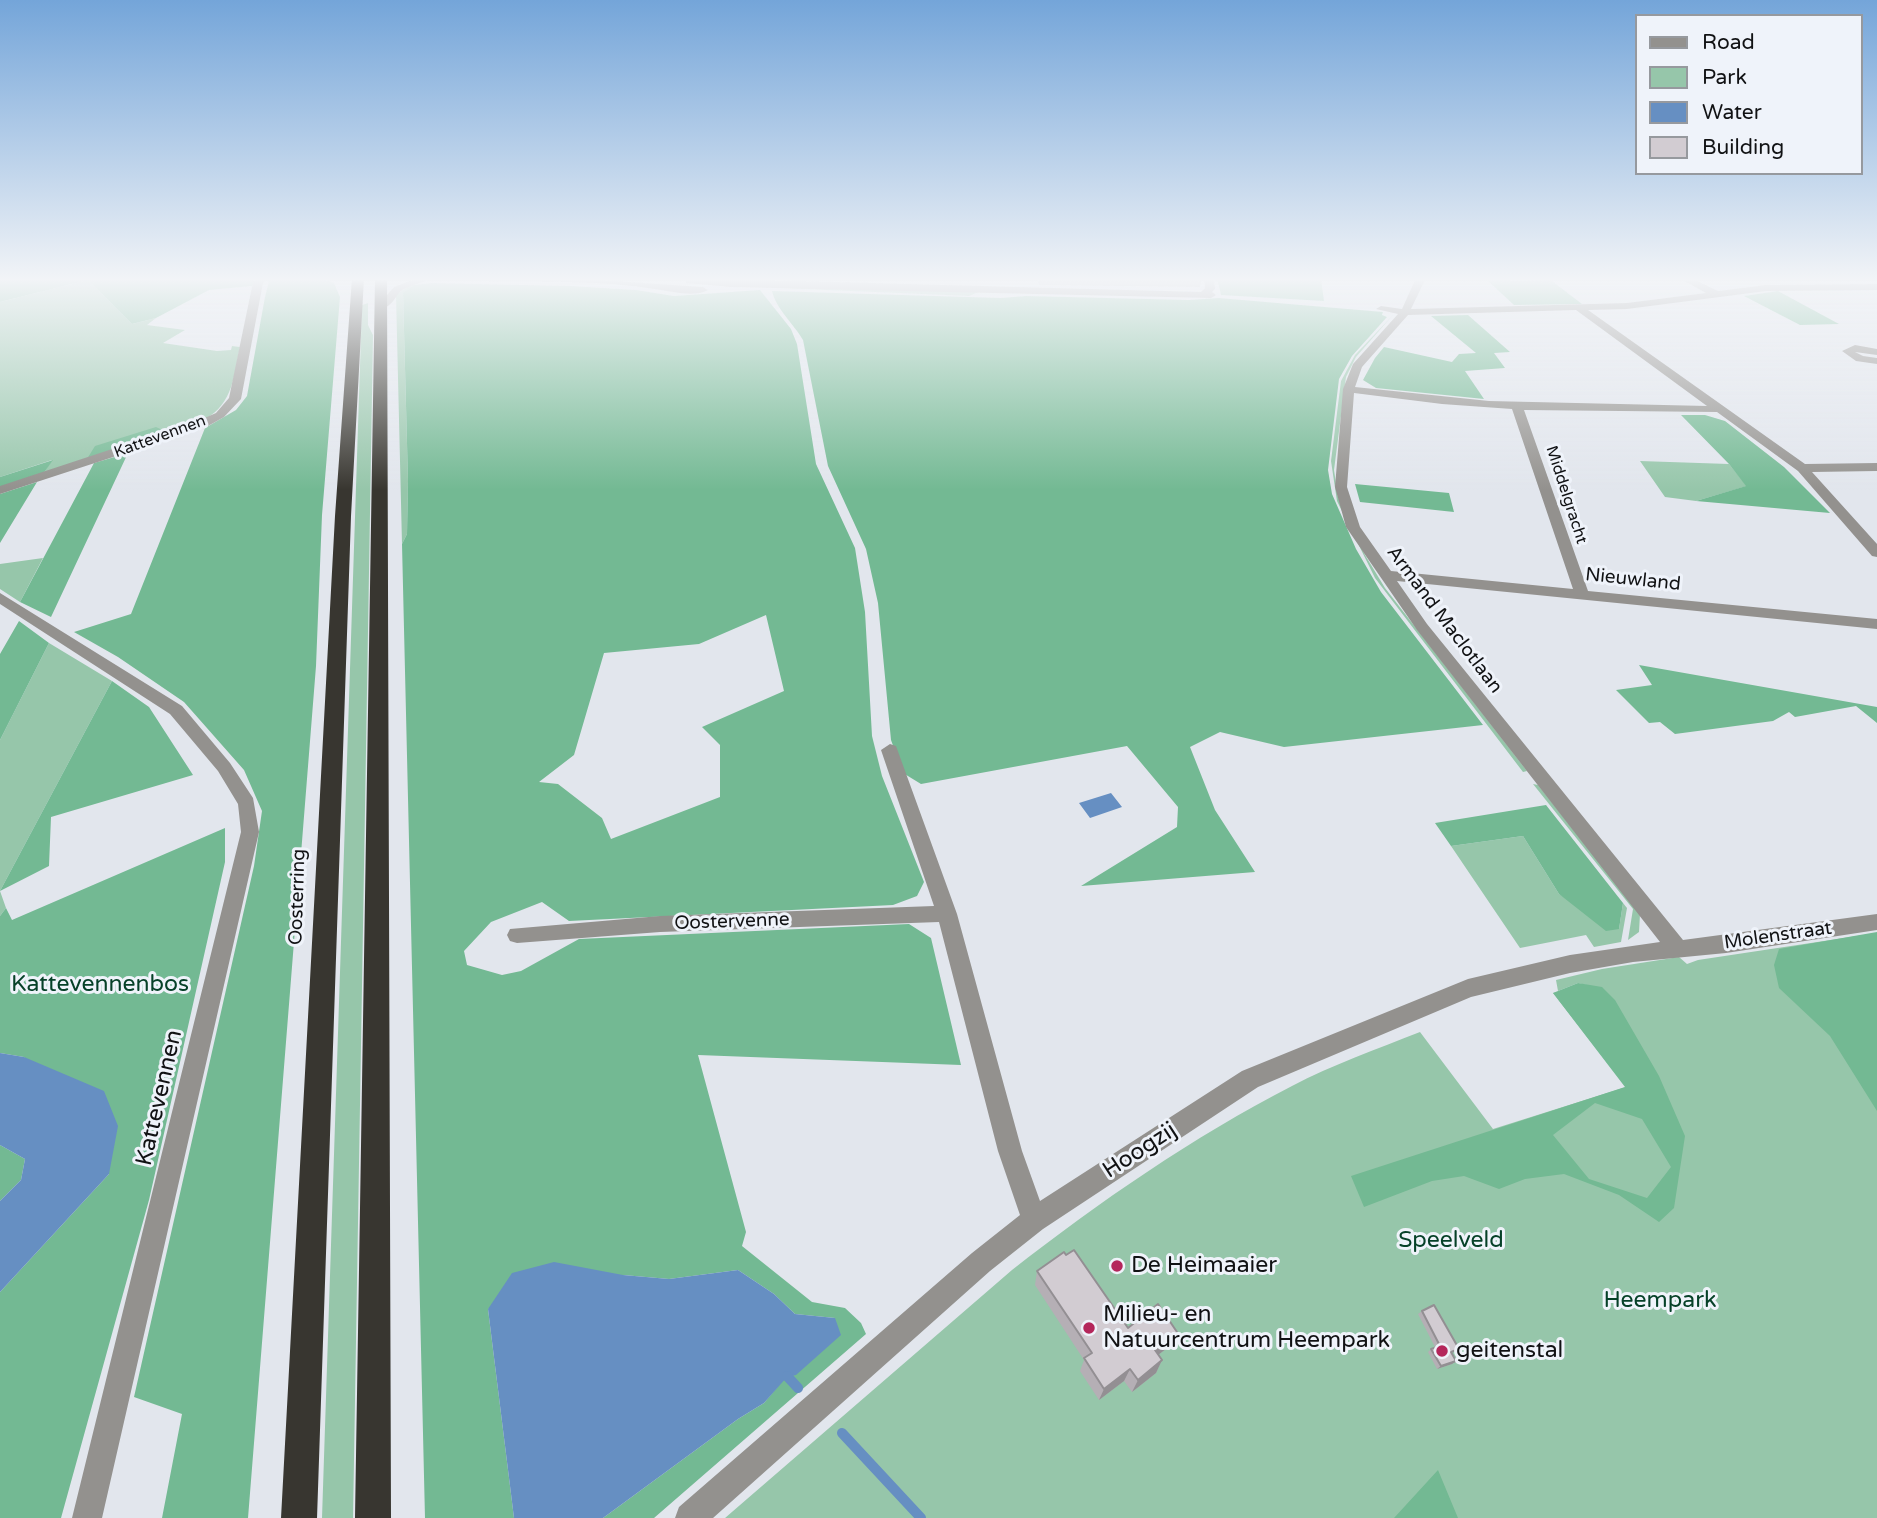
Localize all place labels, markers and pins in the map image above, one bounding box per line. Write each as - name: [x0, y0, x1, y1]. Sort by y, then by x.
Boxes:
- place label: De Heimaaier: [1131, 1252, 1277, 1280]
- marker: De Heimaaier: [1109, 1258, 1125, 1274]
- place label: Milieu- en Natuurcentrum Heempark: [1103, 1301, 1390, 1355]
- marker: Milieu- en Natuurcentrum Heempark: [1081, 1320, 1097, 1336]
- place label: geitenstal: [1456, 1337, 1563, 1365]
- marker: geitenstal: [1434, 1343, 1450, 1359]

